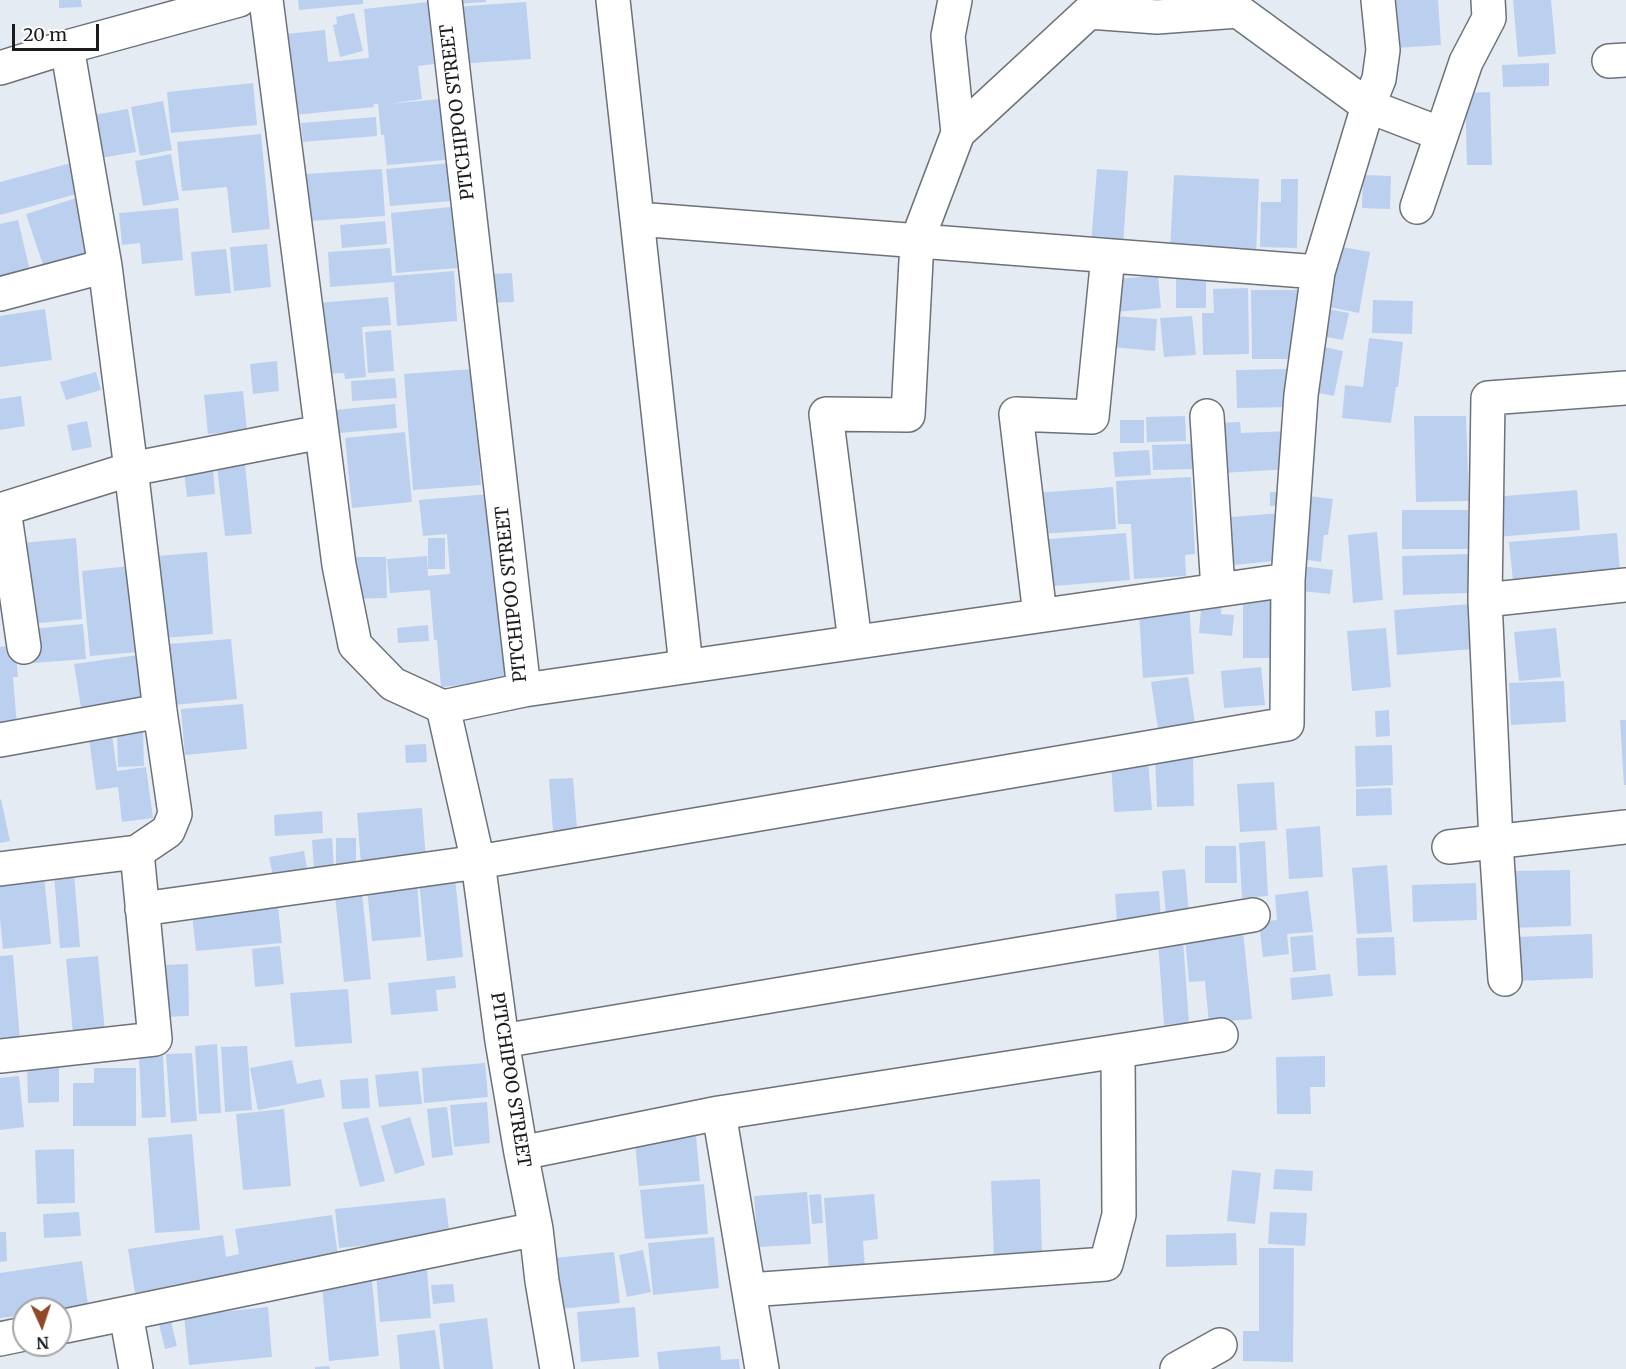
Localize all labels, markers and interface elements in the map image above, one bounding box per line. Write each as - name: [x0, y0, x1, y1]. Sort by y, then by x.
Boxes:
- scale bar: [15, 12, 102, 50]
- text: 20 m: [23, 23, 67, 46]
- street label: PITCHIPOO STREET: [436, 23, 480, 201]
- street label: PITCHIPOO STREET: [492, 505, 532, 683]
- street label: PITCHIPOO STREET: [485, 991, 535, 1169]
- north arrow: [12, 1297, 72, 1357]
- text: N: [36, 1333, 50, 1353]

